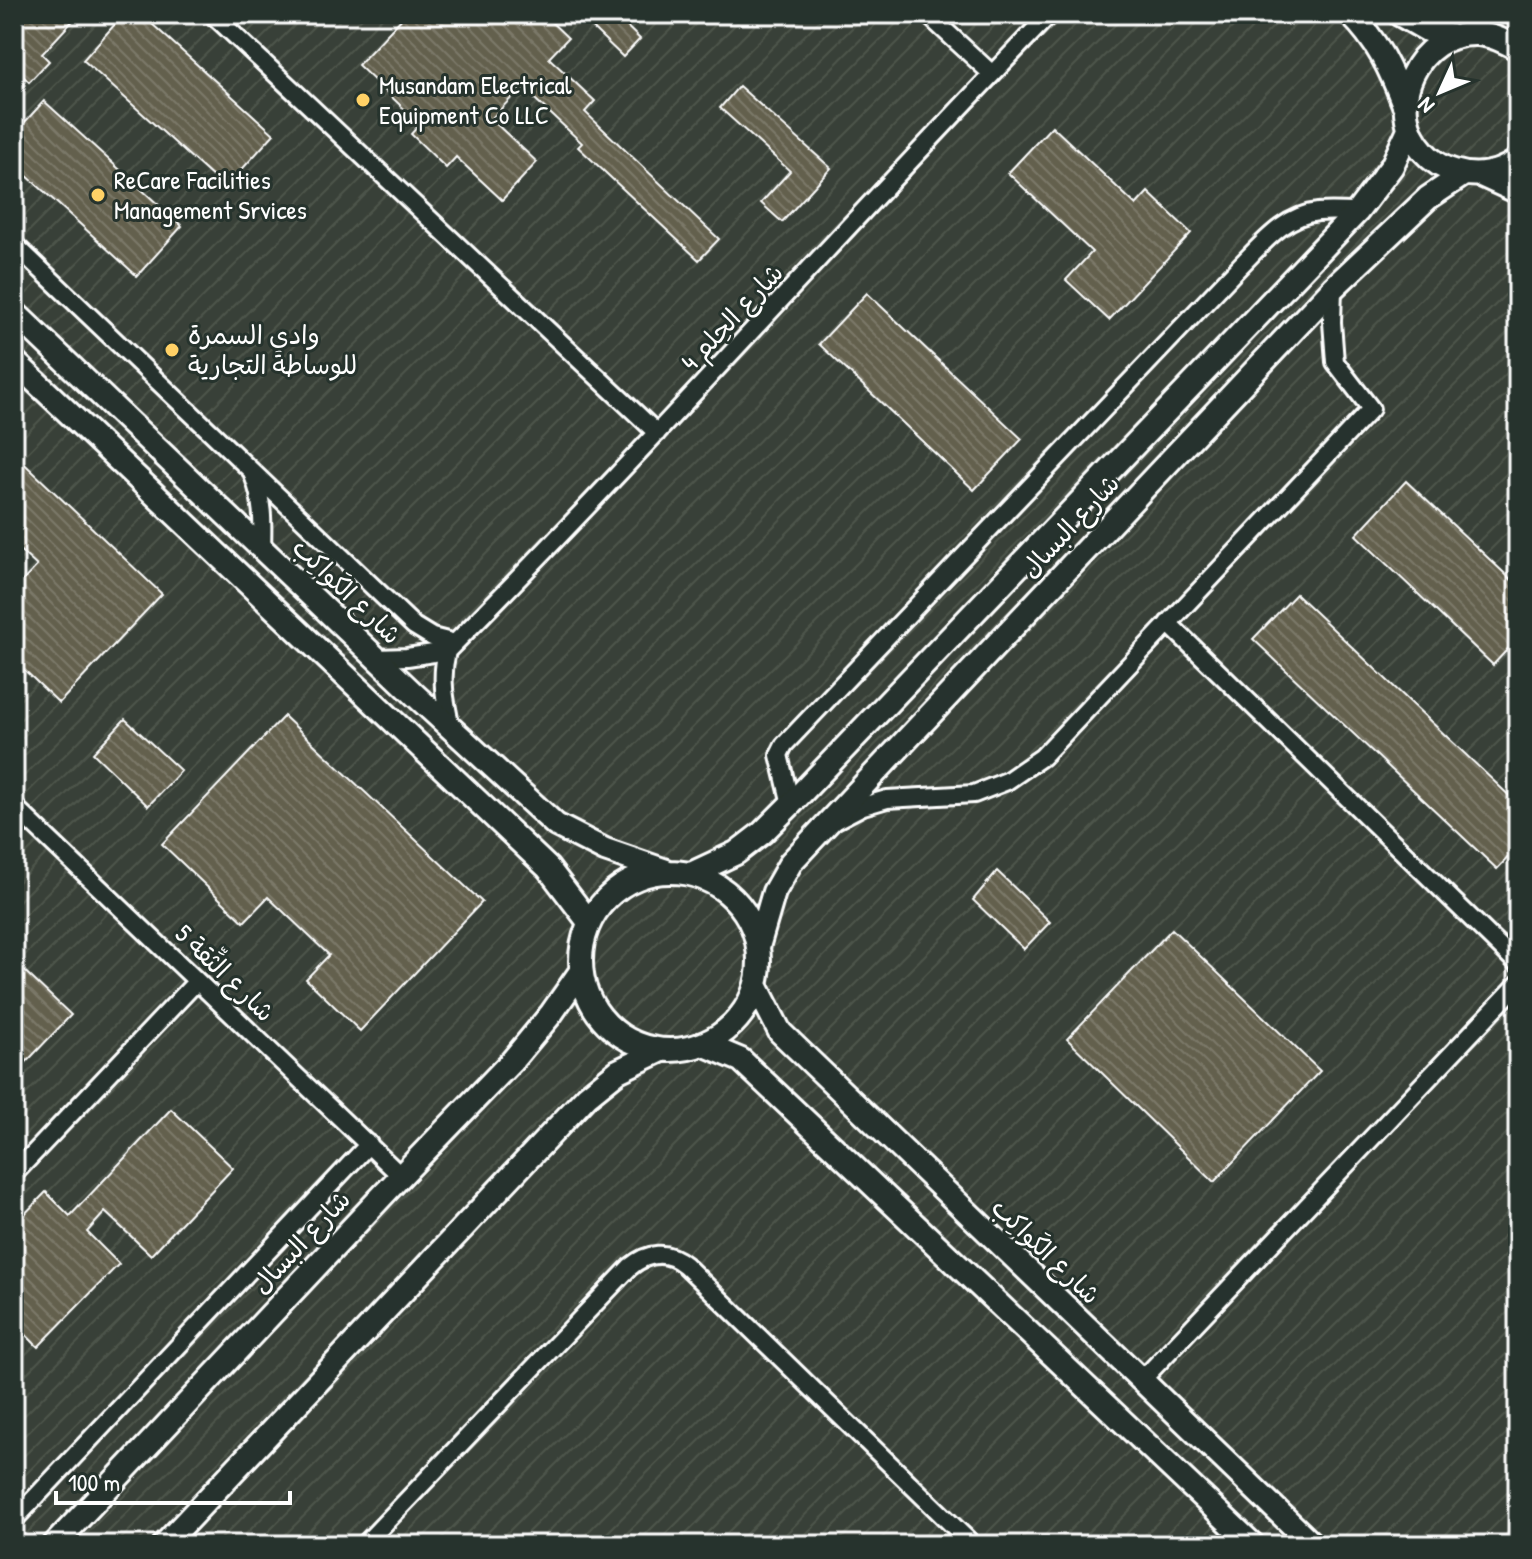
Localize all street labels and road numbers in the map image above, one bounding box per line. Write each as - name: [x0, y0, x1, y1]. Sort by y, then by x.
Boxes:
- street label: شارع الحِلم 4: [673, 255, 793, 380]
- street label: شارع البسال: [1013, 466, 1127, 586]
- street label: شارع الكَواكِب: [285, 530, 409, 652]
- street label: شارع الثِّقة 5: [167, 916, 283, 1030]
- street label: شارع البسال: [244, 1182, 358, 1302]
- street label: شارع الكَواكِب: [984, 1190, 1108, 1312]

